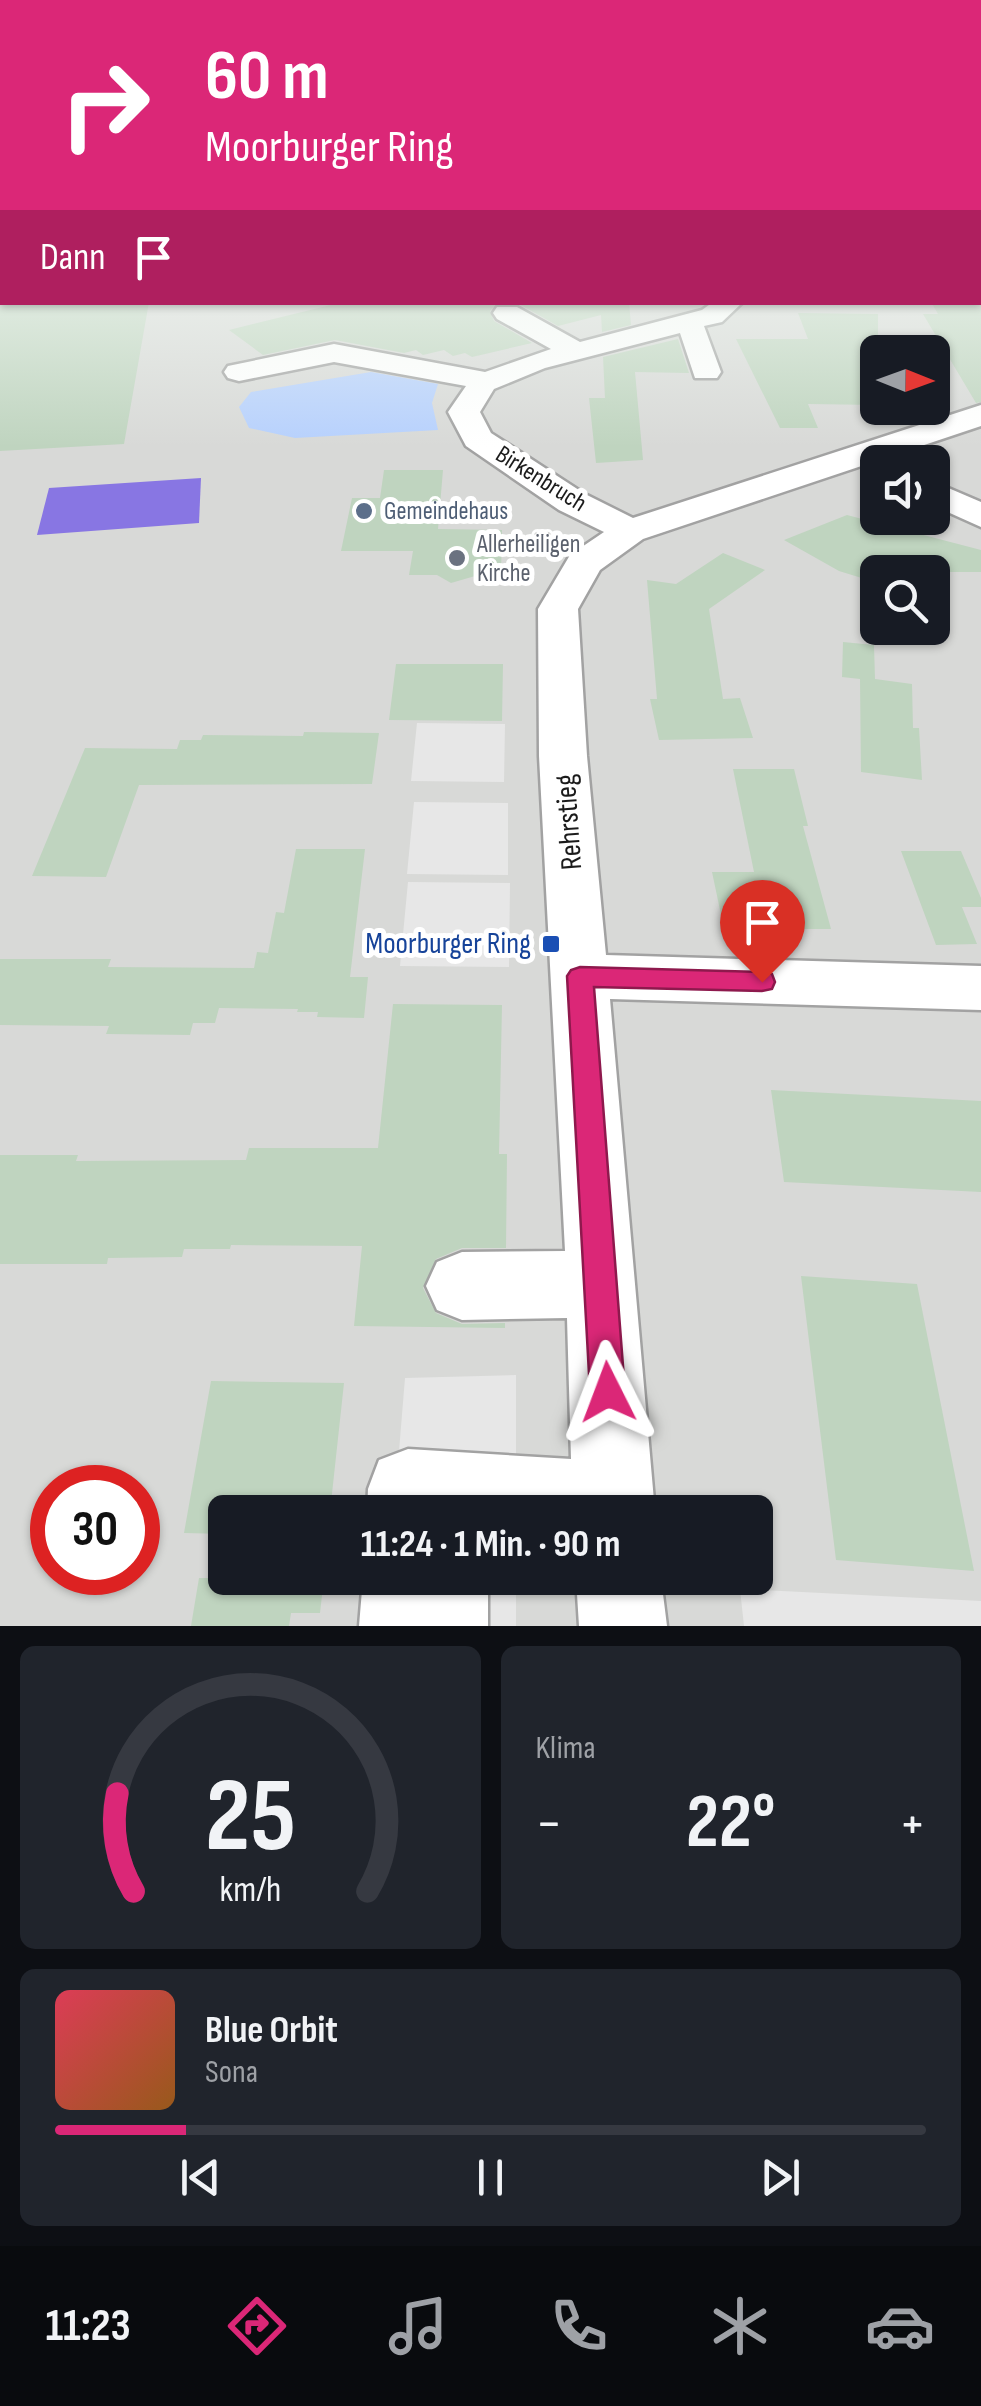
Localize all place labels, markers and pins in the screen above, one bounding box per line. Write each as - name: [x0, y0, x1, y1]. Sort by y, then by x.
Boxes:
- place label: Gemeindehaus: [384, 496, 508, 527]
- marker: Gemeindehaus: [353, 500, 375, 522]
- place label: Allerheiligen Kirche: [476, 529, 580, 589]
- marker: Allerheiligen Kirche: [446, 547, 468, 569]
- pin: [720, 880, 805, 983]
- place label: Moorburger Ring: [365, 926, 531, 962]
- marker: Moorburger Ring: [540, 933, 562, 955]

